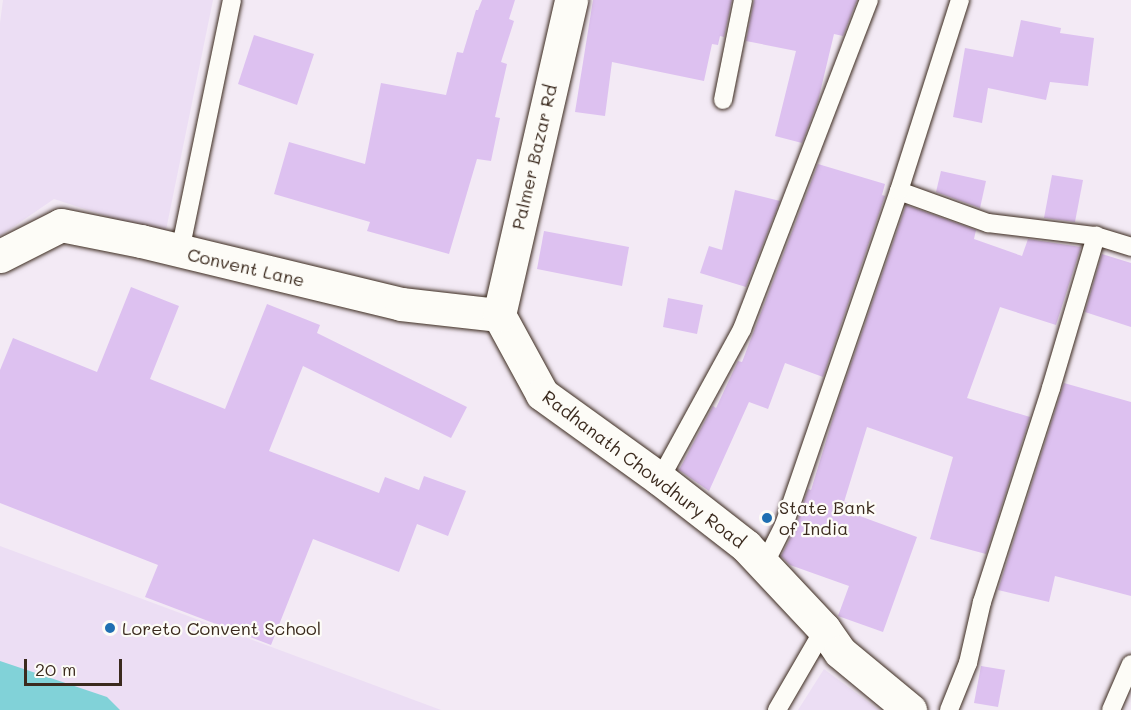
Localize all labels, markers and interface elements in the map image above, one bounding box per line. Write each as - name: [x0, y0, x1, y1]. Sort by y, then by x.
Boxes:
- street label: Palmer Bazar Rd: [507, 82, 561, 232]
- street label: Convent Lane: [185, 243, 307, 291]
- street label: Radhanath Chowdhury Road: [538, 386, 750, 552]
- place label: State Bank of India: [779, 497, 875, 540]
- marker: State Bank of India: [760, 511, 774, 525]
- place label: Loreto Convent School: [122, 617, 321, 639]
- marker: Loreto Convent School: [103, 621, 117, 635]
- scale bar: [27, 647, 124, 685]
- text: 20 m: [35, 657, 76, 681]

